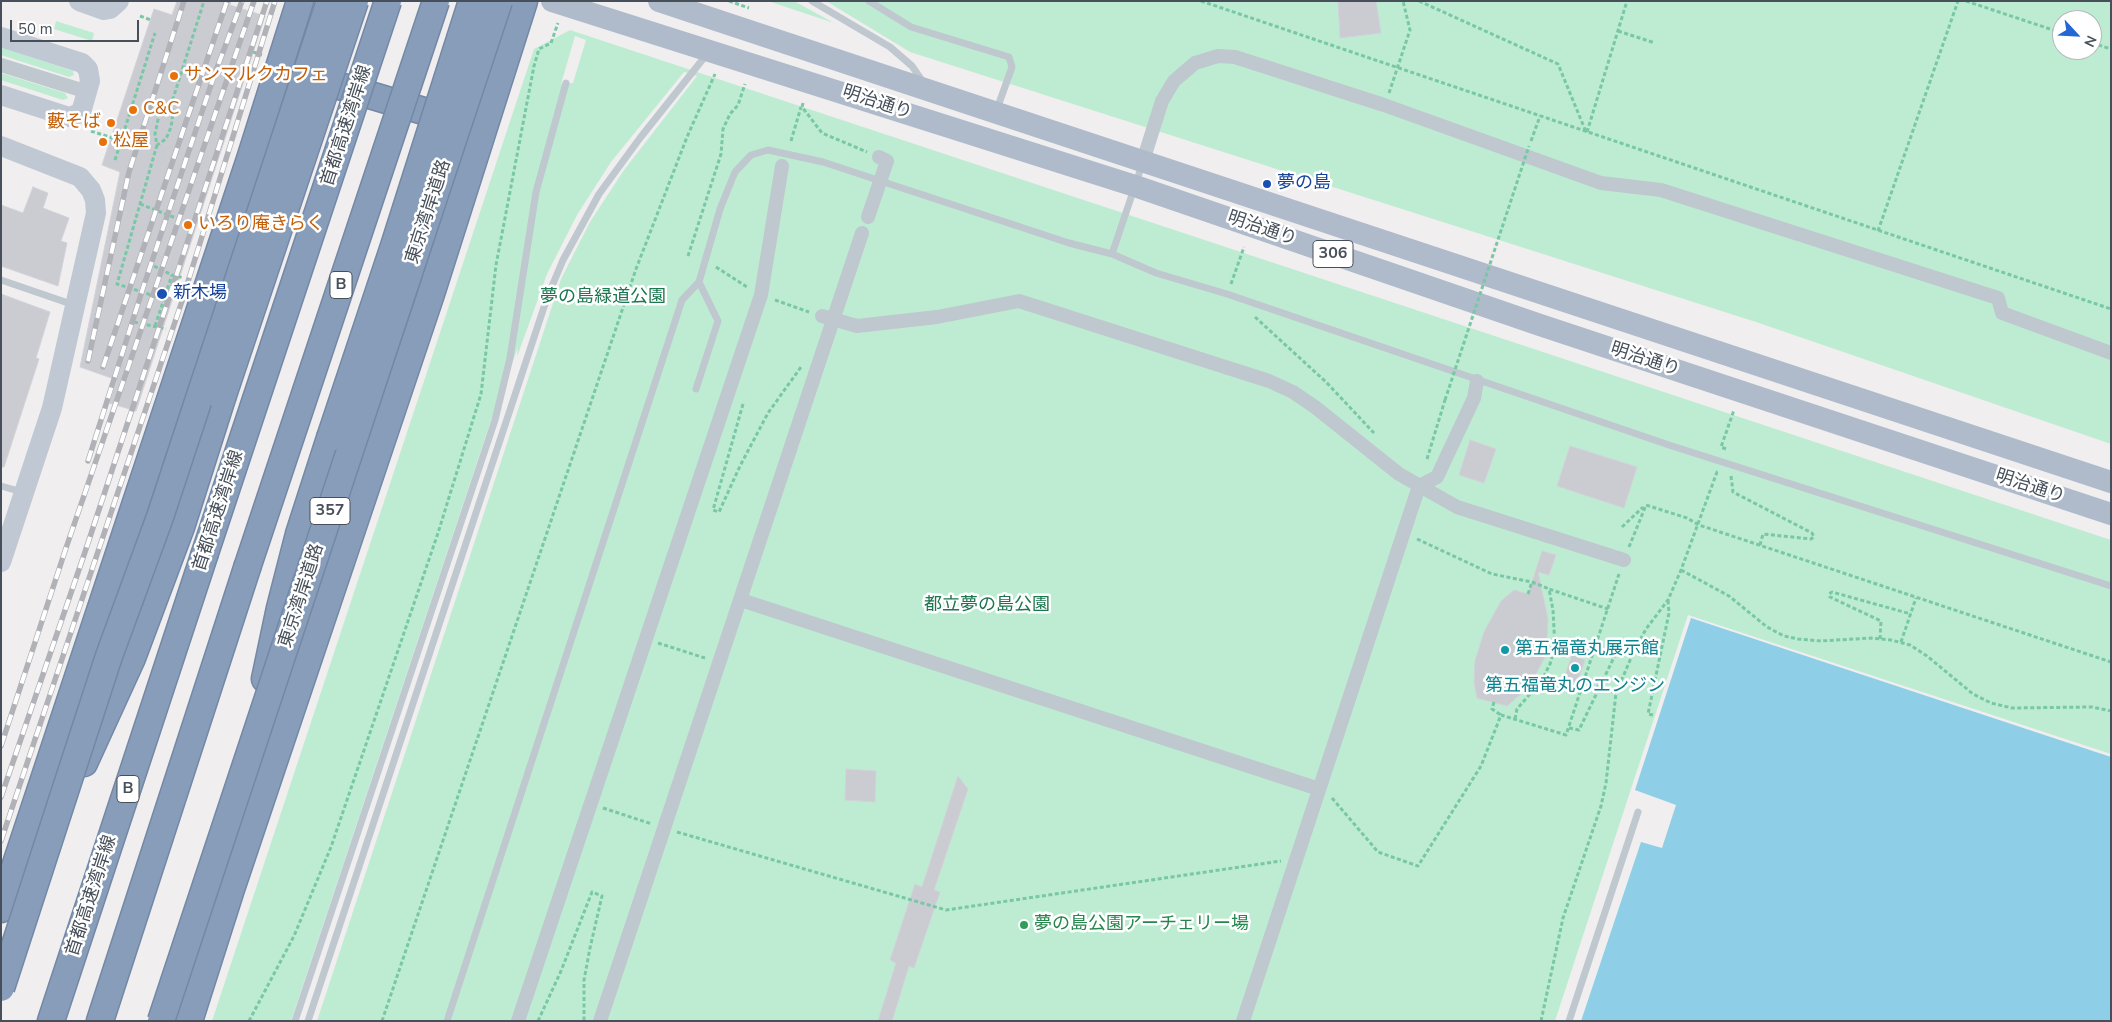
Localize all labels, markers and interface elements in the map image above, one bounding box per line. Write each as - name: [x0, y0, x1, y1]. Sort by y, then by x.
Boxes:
- scale bar: [12, 10, 141, 42]
- north arrow: [2052, 10, 2102, 60]
- text: 50 m: [18, 19, 53, 39]
- text: N: [2079, 32, 2101, 50]
- street label: 首都高速湾岸線: [317, 63, 377, 189]
- place label: サンマルクカフェ: [184, 65, 328, 87]
- marker: サンマルクカフェ: [168, 70, 180, 82]
- street label: 明治通り: [839, 82, 915, 124]
- place label: C&C: [143, 99, 179, 121]
- marker: C&C: [127, 104, 139, 116]
- place label: 藪そば: [47, 112, 101, 134]
- marker: 藪そば: [105, 117, 117, 129]
- place label: 松屋: [113, 131, 149, 153]
- marker: 松屋: [97, 136, 109, 148]
- street label: 東京湾岸道路: [402, 157, 456, 267]
- place label: 夢の島: [1277, 173, 1331, 195]
- marker: 夢の島: [1261, 178, 1273, 190]
- street label: 明治通り: [1224, 207, 1300, 251]
- place label: いろり庵きらく: [198, 214, 324, 236]
- marker: いろり庵きらく: [182, 219, 194, 231]
- road number: 306: [1313, 240, 1353, 268]
- road number: B: [330, 272, 352, 298]
- place label: 新木場: [173, 283, 227, 305]
- marker: 新木場: [155, 287, 169, 301]
- park label: 夢の島緑道公園: [540, 287, 666, 309]
- street label: 明治通り: [1607, 339, 1683, 381]
- street label: 首都高速湾岸線: [189, 448, 249, 574]
- street label: 明治通り: [1992, 466, 2068, 508]
- road number: 357: [310, 498, 350, 524]
- street label: 東京湾岸道路: [275, 541, 329, 651]
- park label: 都立夢の島公園: [924, 595, 1050, 617]
- place label: 第五福竜丸展示館: [1515, 639, 1659, 661]
- marker: 第五福竜丸展示館: [1499, 644, 1511, 656]
- marker: 第五福竜丸のエンジン: [1569, 662, 1581, 674]
- place label: 第五福竜丸のエンジン: [1485, 676, 1665, 698]
- road number: B: [117, 776, 139, 802]
- street label: 首都高速湾岸線: [62, 833, 122, 959]
- place label: 夢の島公園アーチェリー場: [1034, 914, 1249, 936]
- marker: 夢の島公園アーチェリー場: [1018, 919, 1030, 931]

